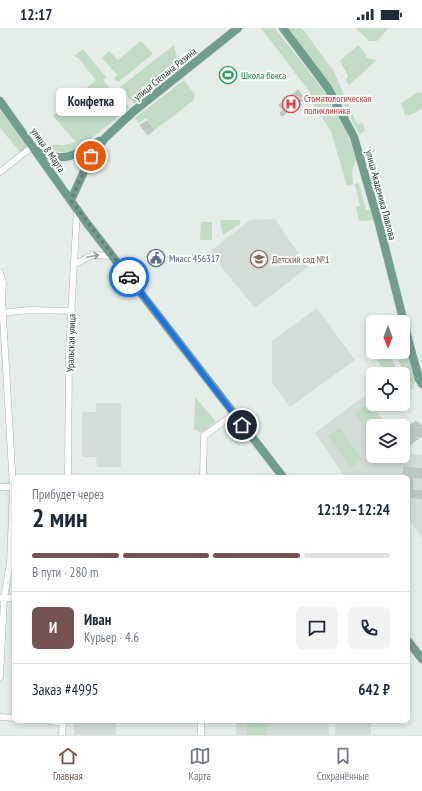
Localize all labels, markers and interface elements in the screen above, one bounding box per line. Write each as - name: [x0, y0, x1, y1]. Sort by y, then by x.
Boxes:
- text: 12:17: [20, 5, 52, 24]
- street label: улица Степана Разина: [131, 45, 199, 103]
- sports icon: Школа бокса: [218, 65, 238, 85]
- place label: Школа бокса: [241, 69, 286, 82]
- callout: Конфетка: [56, 88, 126, 116]
- place label: Стоматологическая поликлиника: [304, 92, 371, 117]
- text: Конфетка: [68, 93, 114, 110]
- hospital icon: Стоматологическая поликлиника: [281, 94, 301, 114]
- street label: улица 8 Марта: [28, 125, 68, 175]
- pin: [74, 139, 108, 173]
- icon: bag: [80, 145, 102, 167]
- street label: улица Академика Павлова: [363, 149, 399, 241]
- public building icon: Миасс 456317: [146, 248, 166, 268]
- school or university icon: Детский сад №1: [249, 249, 269, 269]
- one-way arrow: [86, 252, 99, 260]
- place label: Миасс 456317: [169, 252, 220, 265]
- place label: Детский сад №1: [272, 253, 330, 266]
- courier: [109, 257, 149, 297]
- icon: car: [118, 266, 140, 288]
- street label: Уральская улица: [63, 314, 79, 372]
- north arrow: [366, 315, 410, 359]
- map controls: [366, 315, 410, 463]
- button: locate: [366, 367, 410, 411]
- pin: [225, 408, 259, 442]
- icon: home: [231, 414, 253, 436]
- button: layers: [366, 419, 410, 463]
- text: Прибудет через: [32, 486, 104, 503]
- text: 12:19–12:24: [317, 500, 390, 519]
- text: 2 мин: [32, 501, 87, 534]
- text: В пути · 280 m: [32, 564, 98, 581]
- button: chat: [296, 607, 338, 649]
- button: phone: [348, 607, 390, 649]
- text: Иван: [84, 610, 111, 629]
- text: И: [49, 618, 57, 637]
- text: Курьер · 4.6: [84, 629, 139, 646]
- text: Заказ #4995: [32, 680, 99, 699]
- text: 642 ₽: [358, 680, 390, 699]
- tab: Главная: [53, 745, 83, 783]
- tab: Карта: [188, 745, 211, 783]
- tab: Сохранённые: [317, 745, 369, 783]

